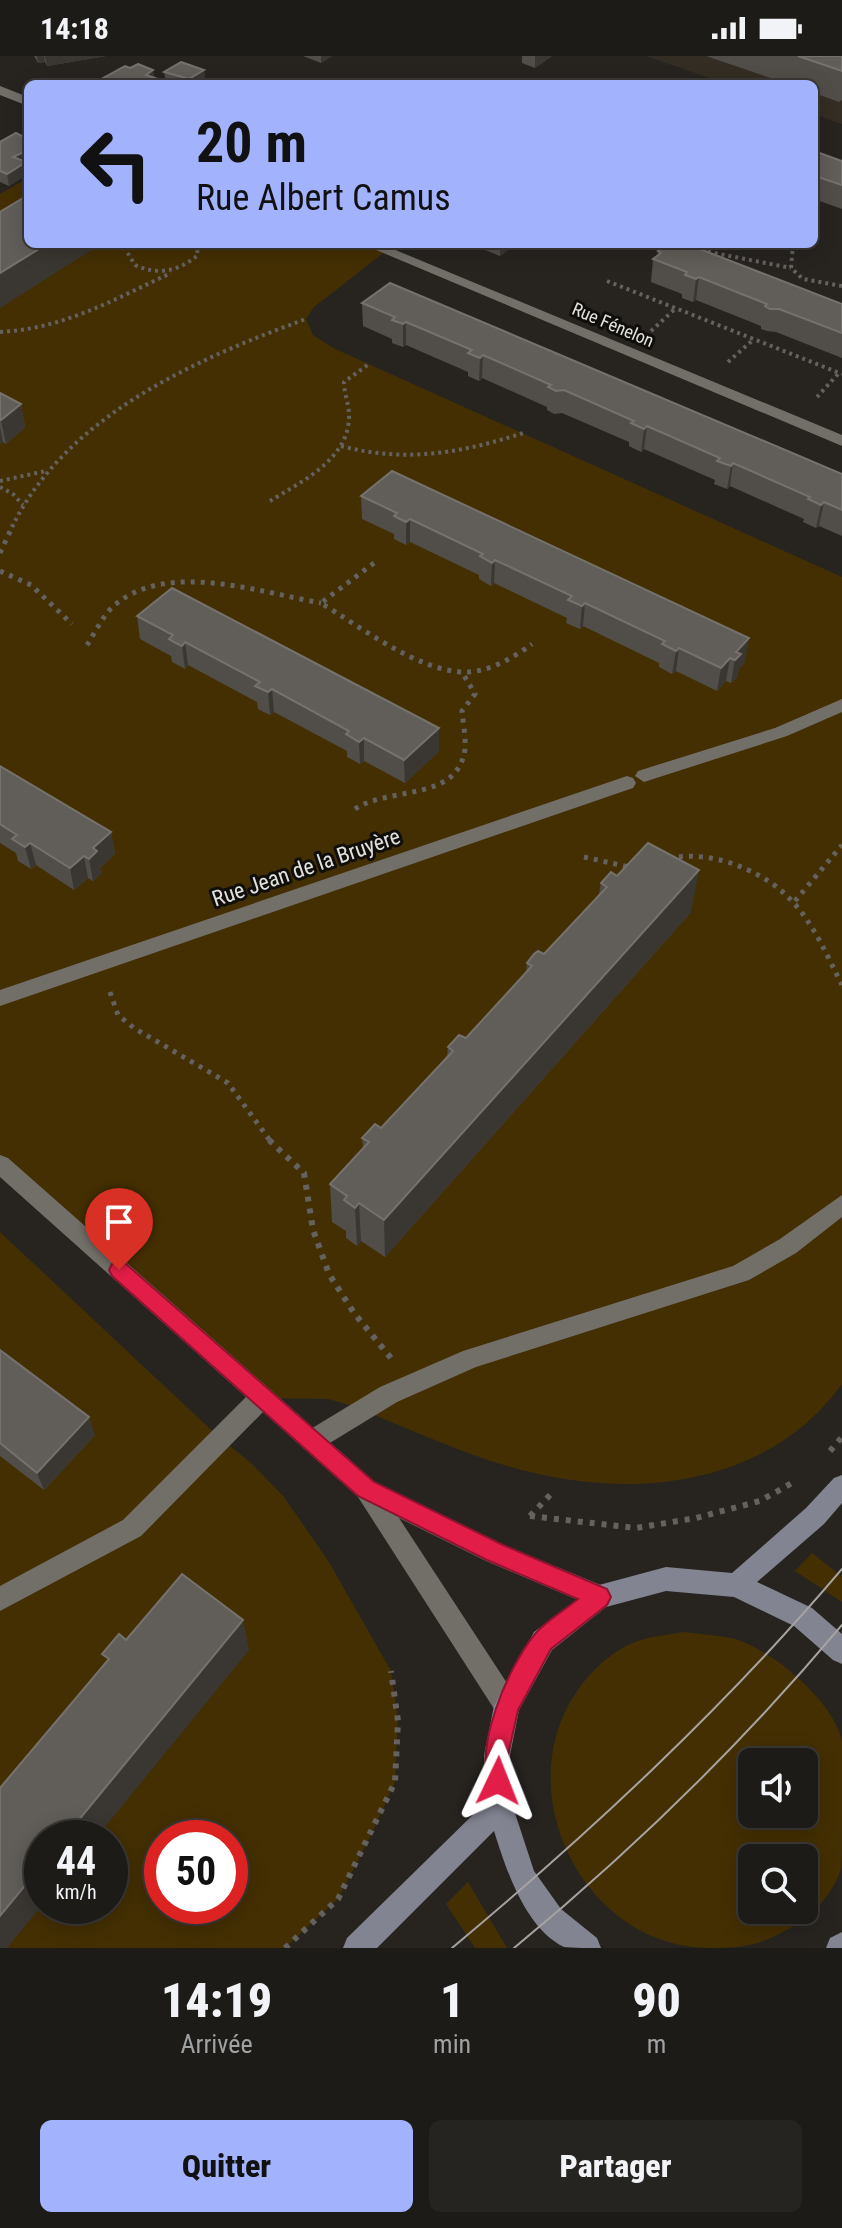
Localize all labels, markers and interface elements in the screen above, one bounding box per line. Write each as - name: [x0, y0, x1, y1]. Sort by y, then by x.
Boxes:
- text: 14:18: [40, 11, 109, 46]
- text: 20 m: [196, 110, 307, 176]
- icon: left: [64, 112, 168, 216]
- text: Rue Albert Camus: [196, 177, 451, 219]
- street label: Rue Fénelon: [569, 298, 657, 351]
- street label: Rue Jean de la Bruyère: [209, 824, 403, 911]
- pin: [85, 1188, 153, 1270]
- icon: arrive: [97, 1200, 141, 1244]
- position arrow: [456, 1739, 540, 1823]
- map controls: [738, 1748, 818, 1924]
- button: sound: [738, 1748, 818, 1828]
- speed limit sign: 50: [144, 1820, 248, 1924]
- text: 44: [56, 1838, 96, 1885]
- button: search: [738, 1844, 818, 1924]
- text: km/h: [55, 1880, 97, 1904]
- text: 14:19: [161, 1972, 272, 2029]
- text: 1: [440, 1972, 464, 2029]
- text: 90: [632, 1972, 681, 2029]
- text: Arrivée: [180, 2029, 253, 2059]
- text: min: [433, 2029, 471, 2059]
- text: m: [647, 2029, 666, 2059]
- button: Quitter: [40, 2120, 413, 2212]
- button: Partager: [429, 2120, 802, 2212]

